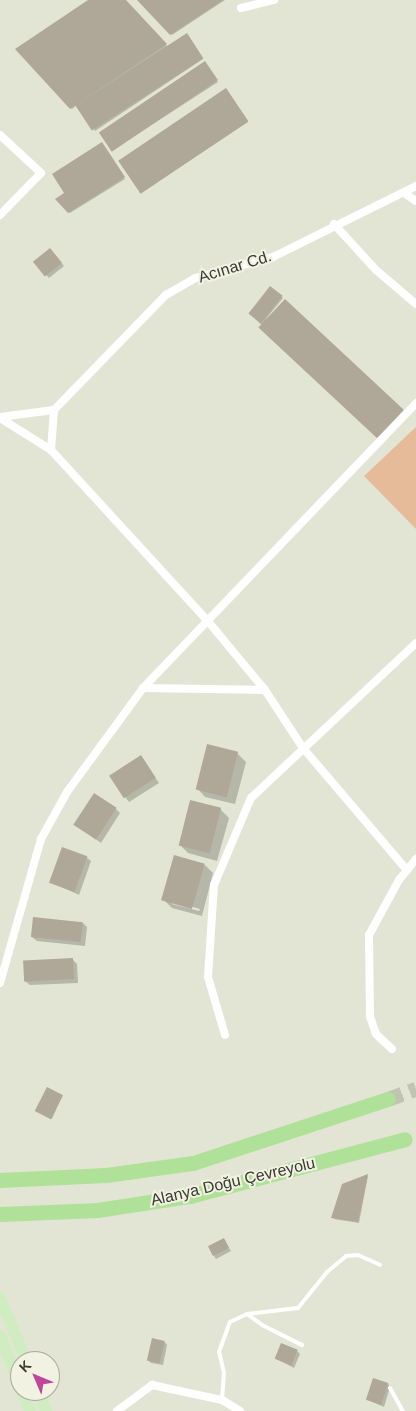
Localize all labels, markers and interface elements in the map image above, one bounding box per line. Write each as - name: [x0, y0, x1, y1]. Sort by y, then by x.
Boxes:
- street label: Acınar Cd.: [196, 247, 274, 287]
- street label: Alanya Doğu Çevreyolu: [149, 1154, 317, 1210]
- north arrow: [10, 1351, 60, 1401]
- text: K: [16, 1357, 34, 1375]

